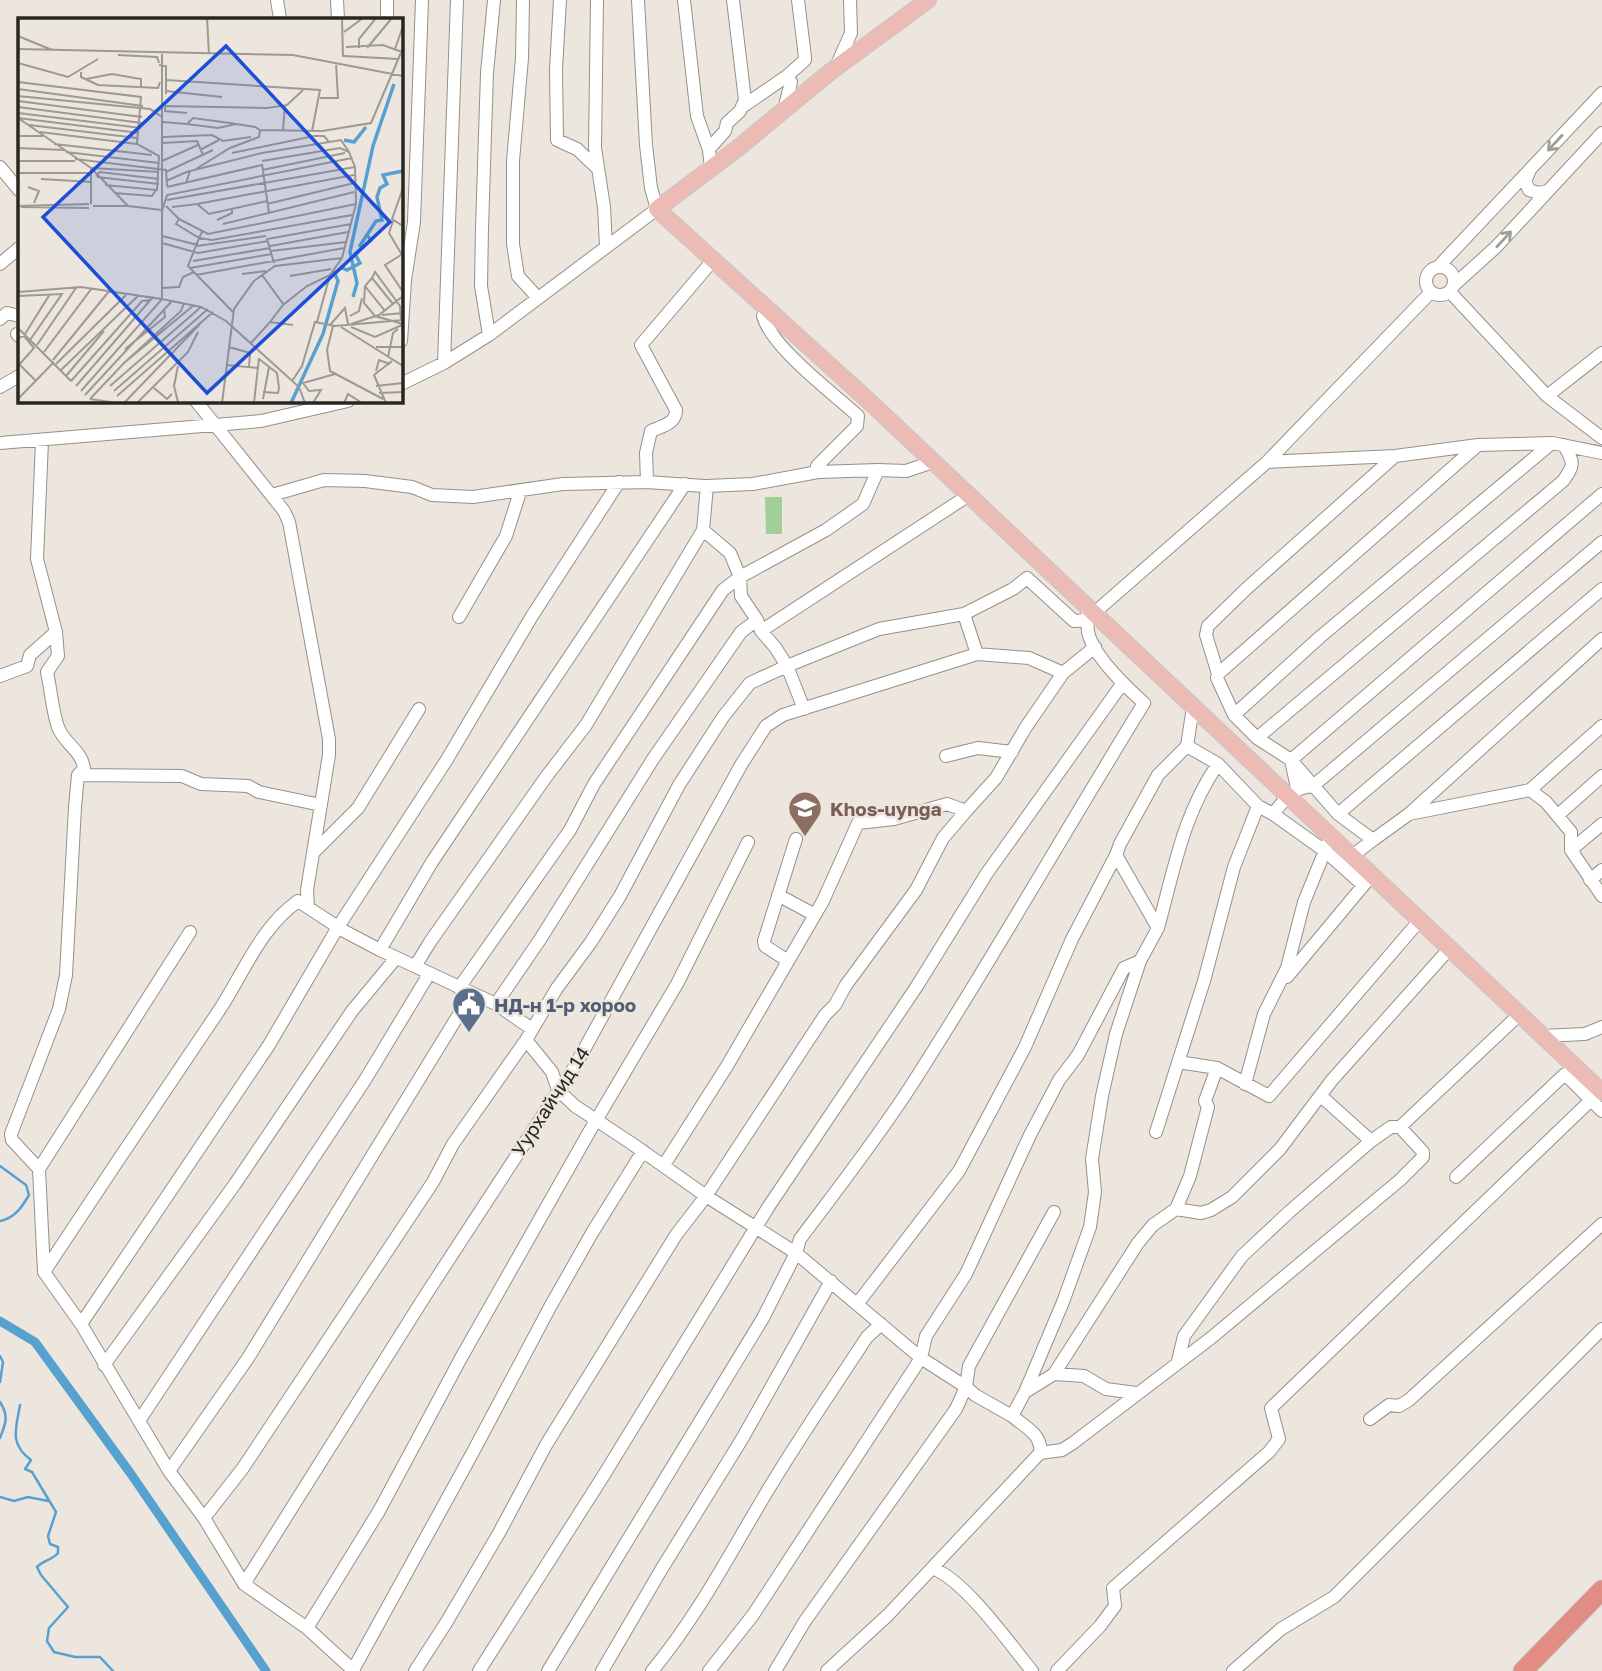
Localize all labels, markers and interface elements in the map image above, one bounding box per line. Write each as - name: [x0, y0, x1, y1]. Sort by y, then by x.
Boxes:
- inset map: [18, 18, 402, 402]
- one-way arrow: [1547, 134, 1563, 152]
- one-way arrow: [1495, 231, 1512, 248]
- school or university icon: Khos-uynga: [786, 789, 824, 838]
- place label: Khos-uynga: [830, 797, 941, 820]
- public building icon: НД-н 1-р хороо: [450, 985, 488, 1034]
- place label: НД-н 1-р хороо: [494, 993, 636, 1016]
- street label: Уурхайчид 14: [506, 1042, 594, 1160]

